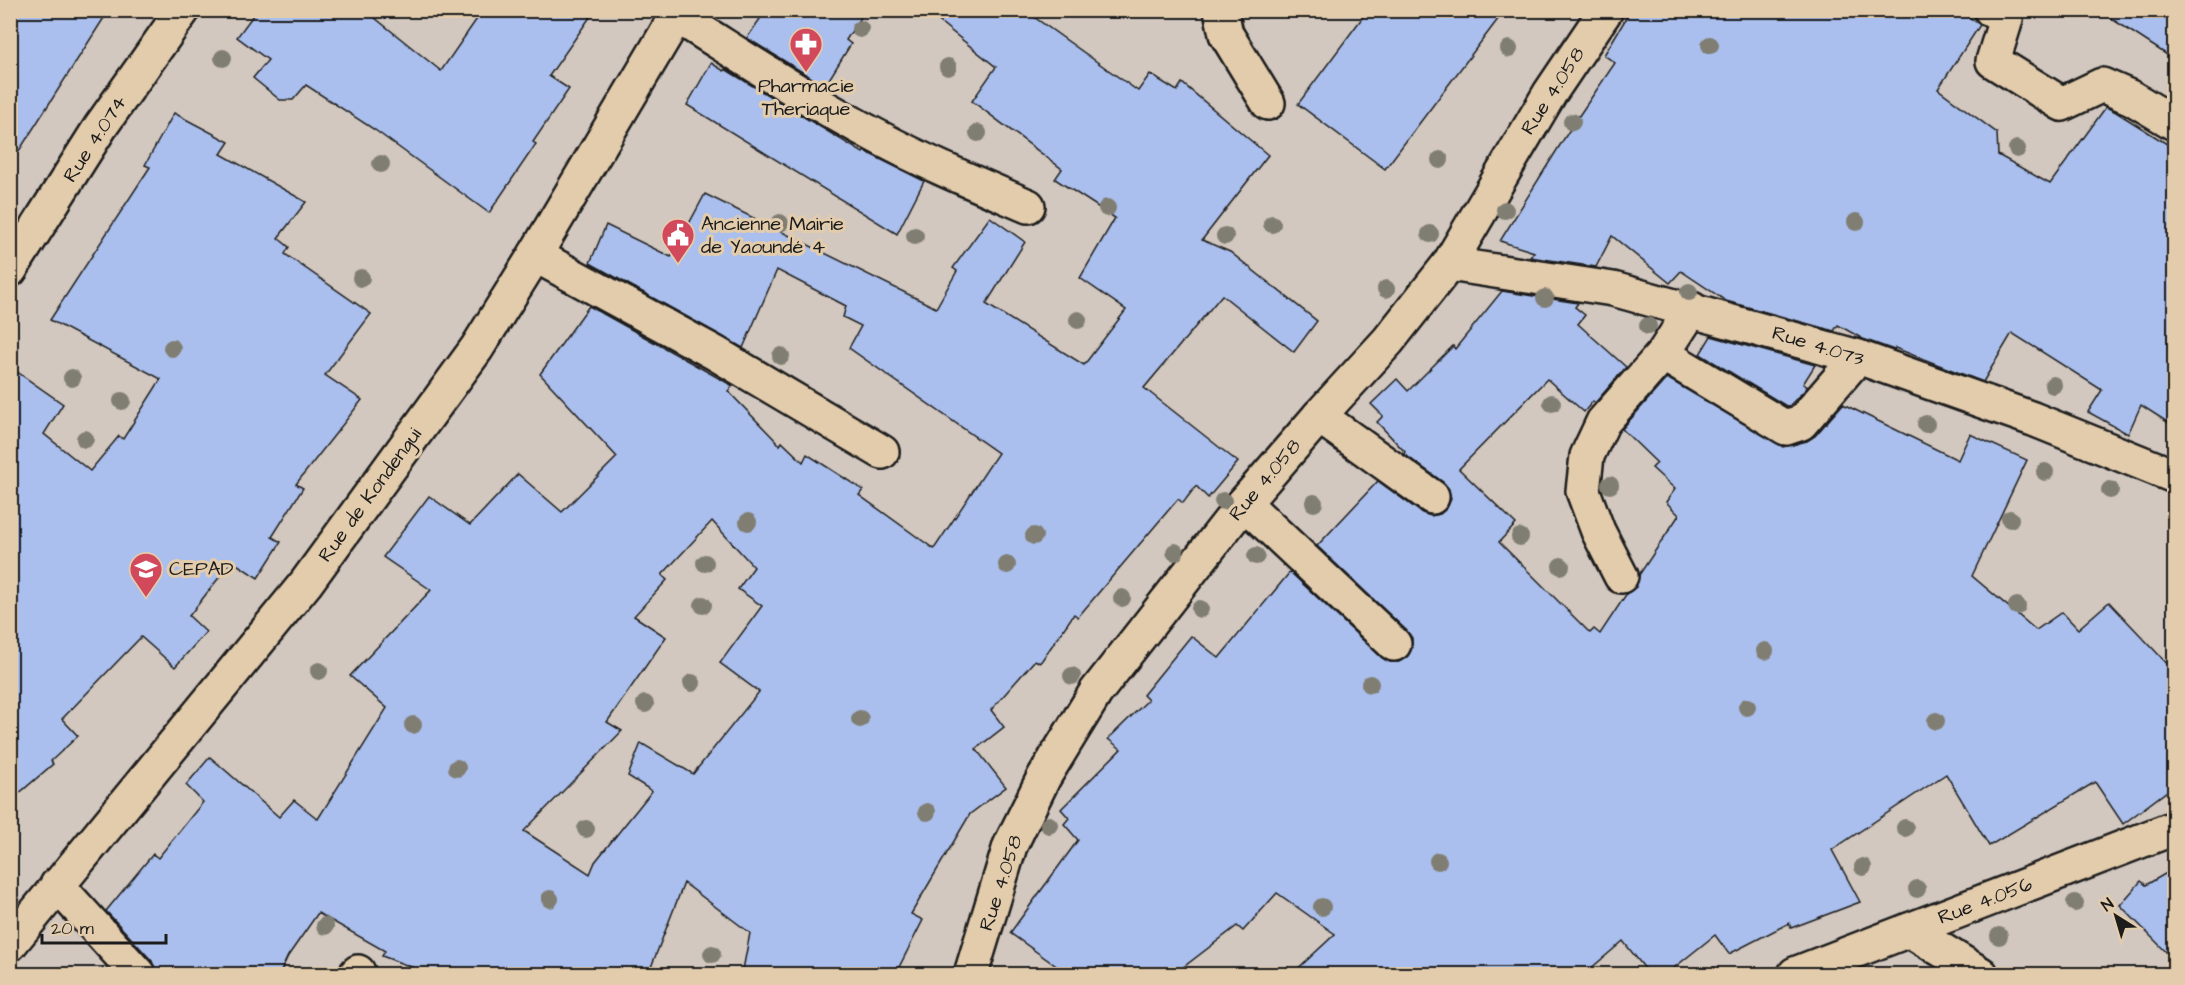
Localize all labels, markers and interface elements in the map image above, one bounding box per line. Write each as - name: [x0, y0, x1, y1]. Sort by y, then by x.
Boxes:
- pharmacy icon: Pharmacie Theriaque: [788, 26, 824, 73]
- street label: Rue 4.058: [1514, 42, 1592, 140]
- place label: Pharmacie Theriaque: [758, 72, 854, 123]
- street label: Rue 4.074: [57, 90, 134, 188]
- place label: Ancienne Mairie de Yaoundé 4: [701, 210, 844, 261]
- public building icon: Ancienne Mairie de Yaoundé 4: [660, 217, 696, 264]
- street label: Rue 4.073: [1769, 319, 1867, 373]
- street label: Rue de Kondengui: [312, 422, 429, 569]
- street label: Rue 4.058: [1222, 433, 1308, 527]
- school or university icon: CEPAD: [128, 551, 164, 598]
- place label: CEPAD: [169, 555, 234, 583]
- street label: Rue 4.058: [972, 831, 1030, 935]
- street label: Rue 4.056: [1934, 870, 2037, 932]
- north arrow: [2086, 886, 2146, 946]
- text: N: [2097, 893, 2118, 917]
- scale bar: [42, 907, 166, 945]
- text: 20 m: [51, 916, 94, 941]

